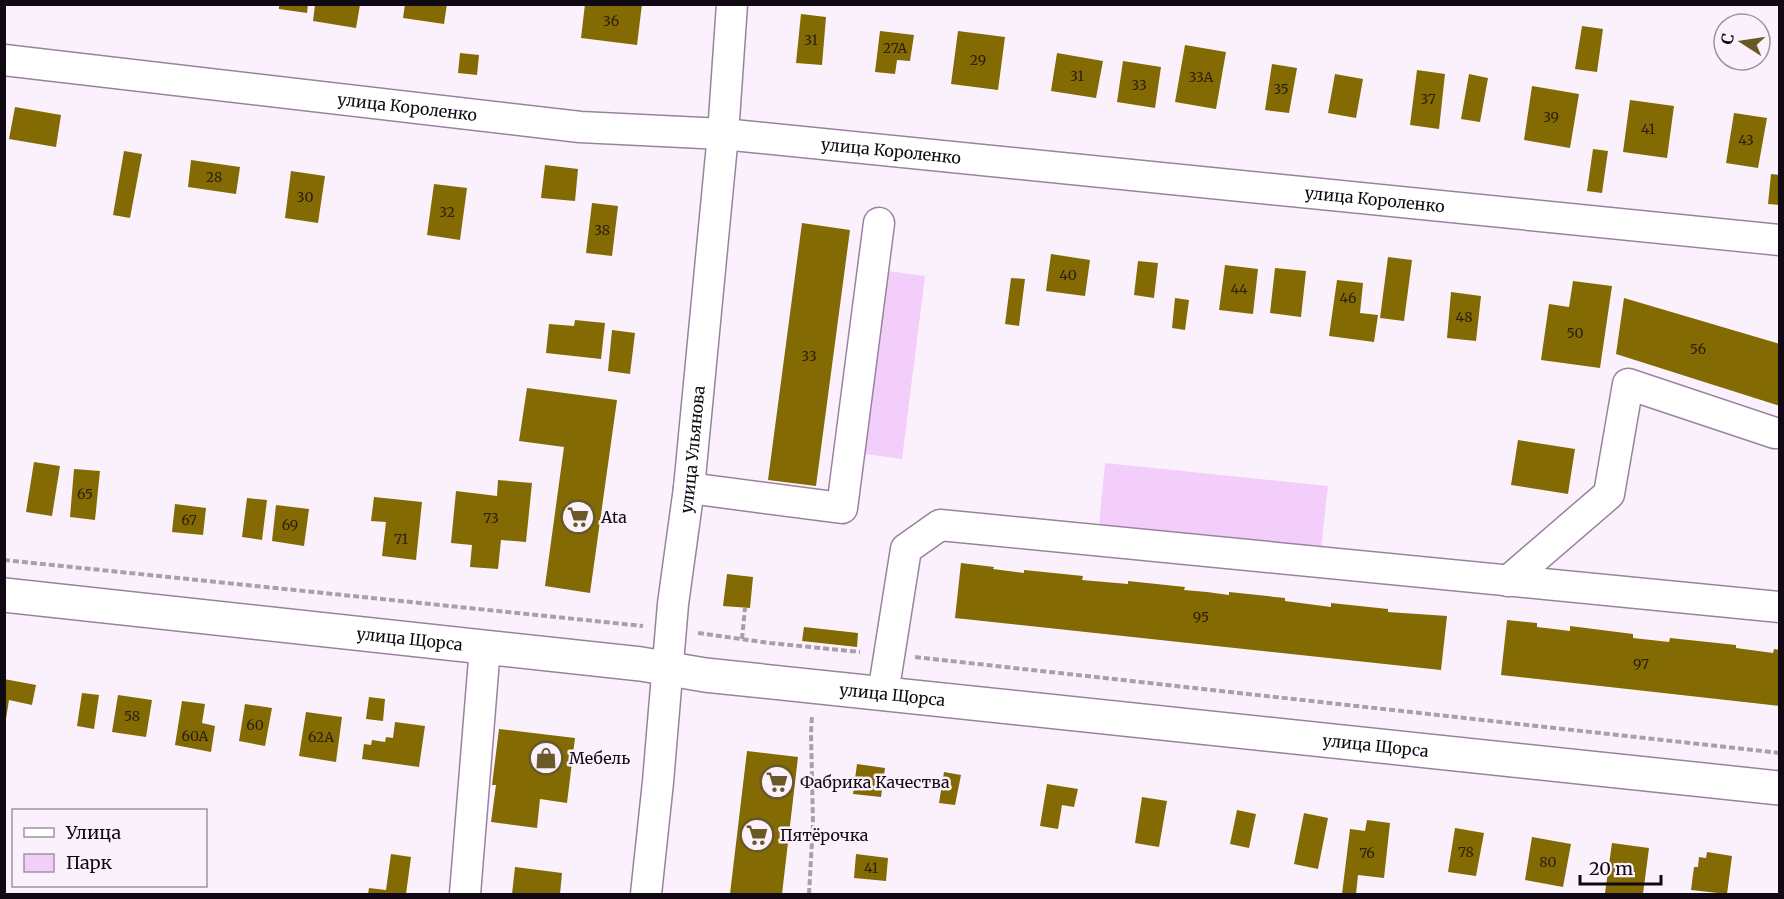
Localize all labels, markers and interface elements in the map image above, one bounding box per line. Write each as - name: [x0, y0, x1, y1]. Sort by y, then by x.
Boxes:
- house number: 36: [603, 12, 619, 30]
- north arrow: [1712, 12, 1772, 72]
- house number: 31: [804, 31, 818, 49]
- text: С: [1716, 32, 1738, 46]
- house number: 27А: [883, 39, 907, 57]
- house number: 29: [970, 51, 986, 69]
- house number: 31: [1070, 67, 1084, 85]
- house number: 33А: [1189, 68, 1214, 86]
- house number: 33: [1131, 76, 1147, 94]
- house number: 35: [1273, 80, 1289, 98]
- street label: улица Короленко: [336, 89, 478, 125]
- house number: 37: [1420, 90, 1436, 108]
- house number: 39: [1543, 108, 1559, 126]
- house number: 41: [1641, 120, 1655, 138]
- house number: 43: [1738, 131, 1754, 149]
- street label: улица Короленко: [820, 134, 962, 168]
- house number: 28: [206, 168, 222, 186]
- street label: улица Короленко: [1304, 182, 1446, 216]
- house number: 30: [297, 188, 313, 206]
- house number: 32: [439, 203, 455, 221]
- house number: 38: [594, 221, 610, 239]
- house number: 40: [1059, 266, 1077, 284]
- house number: 44: [1230, 280, 1248, 298]
- house number: 46: [1340, 289, 1356, 307]
- house number: 48: [1456, 308, 1472, 326]
- house number: 50: [1567, 324, 1583, 342]
- house number: 56: [1690, 340, 1706, 358]
- house number: 33: [801, 347, 817, 365]
- street label: улица Ульянова: [676, 384, 709, 515]
- house number: 65: [77, 485, 93, 503]
- supermarket icon: Ata: [560, 499, 596, 535]
- place label: Ata: [600, 507, 627, 527]
- house number: 73: [483, 509, 499, 527]
- house number: 67: [181, 511, 197, 529]
- house number: 69: [282, 516, 298, 534]
- house number: 71: [394, 530, 408, 548]
- house number: 95: [1193, 608, 1209, 626]
- street label: улица Щорса: [356, 623, 464, 655]
- house number: 97: [1633, 655, 1649, 673]
- street label: улица Щорса: [838, 679, 947, 710]
- house number: 58: [124, 707, 140, 725]
- house number: 60: [246, 716, 264, 734]
- house number: 60А: [182, 727, 209, 745]
- house number: 62А: [308, 728, 334, 746]
- street label: улица Щорса: [1322, 730, 1430, 761]
- shop icon: Мебель: [528, 740, 564, 776]
- place label: Мебель: [569, 748, 630, 768]
- supermarket icon: Фабрика Качества: [759, 764, 795, 800]
- place label: Фабрика Качества: [800, 772, 950, 792]
- legend: [12, 809, 207, 887]
- supermarket icon: Пятёрочка: [739, 817, 775, 853]
- text: Улица: [65, 821, 121, 844]
- place label: Пятёрочка: [780, 825, 869, 845]
- house number: 78: [1458, 843, 1474, 861]
- house number: 76: [1359, 844, 1375, 862]
- scale bar: [1580, 848, 1661, 886]
- text: Парк: [66, 851, 112, 874]
- house number: 80: [1539, 853, 1557, 871]
- text: 20 m: [1589, 857, 1633, 880]
- house number: 41: [864, 859, 878, 877]

